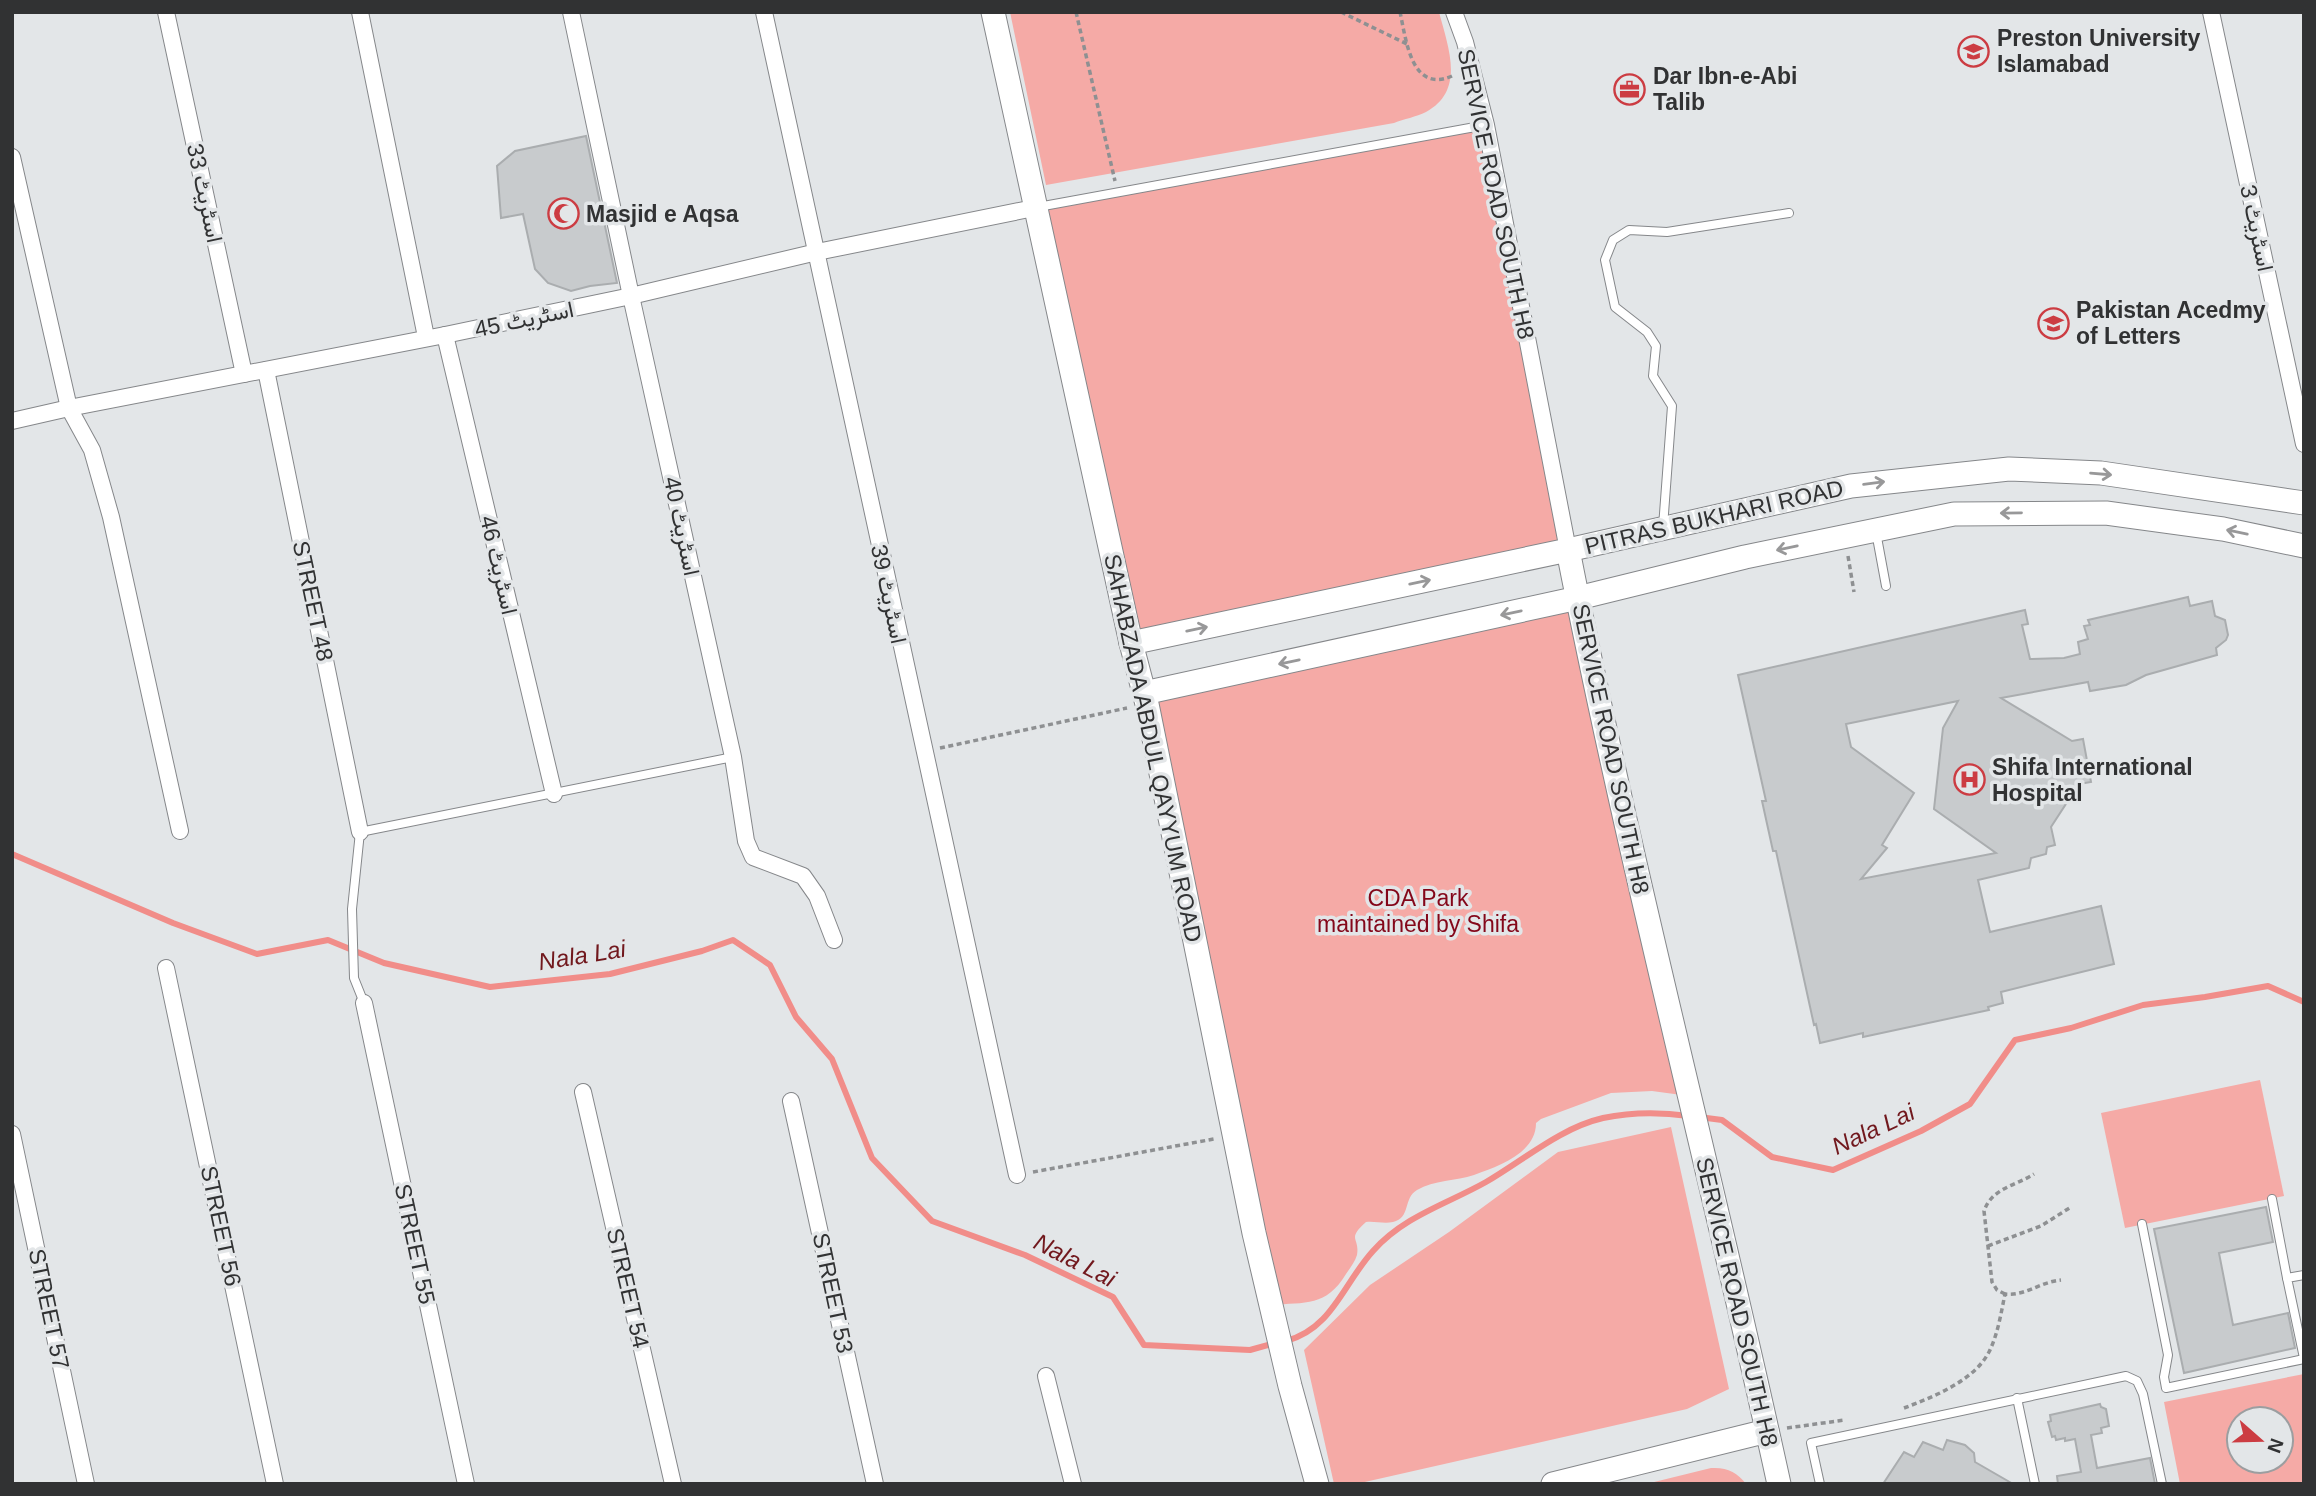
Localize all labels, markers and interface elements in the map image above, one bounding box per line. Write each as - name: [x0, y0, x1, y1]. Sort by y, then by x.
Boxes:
- place label: Preston University Islamabad: [1997, 25, 2200, 77]
- school or university icon: Preston University Islamabad: [1957, 34, 1991, 68]
- street label: SERVICE ROAD SOUTH H8: [1453, 46, 1539, 342]
- place label: Dar Ibn-e-Abi Talib: [1653, 63, 1797, 115]
- office icon: Dar Ibn-e-Abi Talib: [1613, 72, 1647, 106]
- street label: اسٹریٹ 33: [180, 141, 228, 245]
- street label: اسٹریٹ 3: [2233, 182, 2279, 274]
- mosque icon: Masjid e Aqsa: [546, 197, 580, 231]
- place label: Masjid e Aqsa: [586, 201, 739, 227]
- street label: اسٹریٹ 45: [472, 296, 576, 344]
- place label: Pakistan Acedmy of Letters: [2076, 297, 2266, 349]
- school or university icon: Pakistan Acedmy of Letters: [2036, 306, 2070, 340]
- one-way arrow: [2089, 468, 2112, 481]
- street label: اسٹریٹ 40: [657, 474, 705, 578]
- street label: PITRAS BUKHARI ROAD: [1582, 475, 1846, 559]
- one-way arrow: [1862, 477, 1885, 490]
- one-way arrow: [2000, 506, 2023, 519]
- street label: اسٹریٹ 46: [473, 513, 523, 617]
- one-way arrow: [2226, 524, 2249, 538]
- street label: STREET 48: [288, 538, 338, 664]
- street label: اسٹریٹ 39: [864, 542, 912, 646]
- one-way arrow: [1776, 542, 1799, 556]
- street label: SAHABZADA ABDUL QAYYUM ROAD: [1099, 552, 1207, 944]
- one-way arrow: [1408, 574, 1431, 588]
- street label: SERVICE ROAD SOUTH H8: [1568, 601, 1654, 897]
- one-way arrow: [1500, 606, 1523, 620]
- one-way arrow: [1185, 622, 1208, 635]
- one-way arrow: [1278, 655, 1301, 669]
- place label: Shifa International Hospital: [1992, 754, 2193, 806]
- hospital icon: Shifa International Hospital: [1952, 763, 1986, 797]
- park label: CDA Park maintained by Shifa: [1317, 885, 1519, 937]
- water label: Nala Lai: [536, 935, 628, 975]
- water label: Nala Lai: [1827, 1098, 1919, 1160]
- street label: SERVICE ROAD SOUTH H8: [1691, 1155, 1783, 1449]
- street label: STREET 56: [196, 1163, 246, 1289]
- street label: STREET 55: [390, 1181, 440, 1307]
- street label: STREET 54: [602, 1225, 654, 1351]
- water label: Nala Lai: [1030, 1228, 1121, 1292]
- street label: STREET 53: [808, 1230, 858, 1356]
- street label: STREET 57: [24, 1246, 74, 1372]
- north arrow: [2225, 1405, 2295, 1475]
- text: N: [2263, 1436, 2288, 1456]

